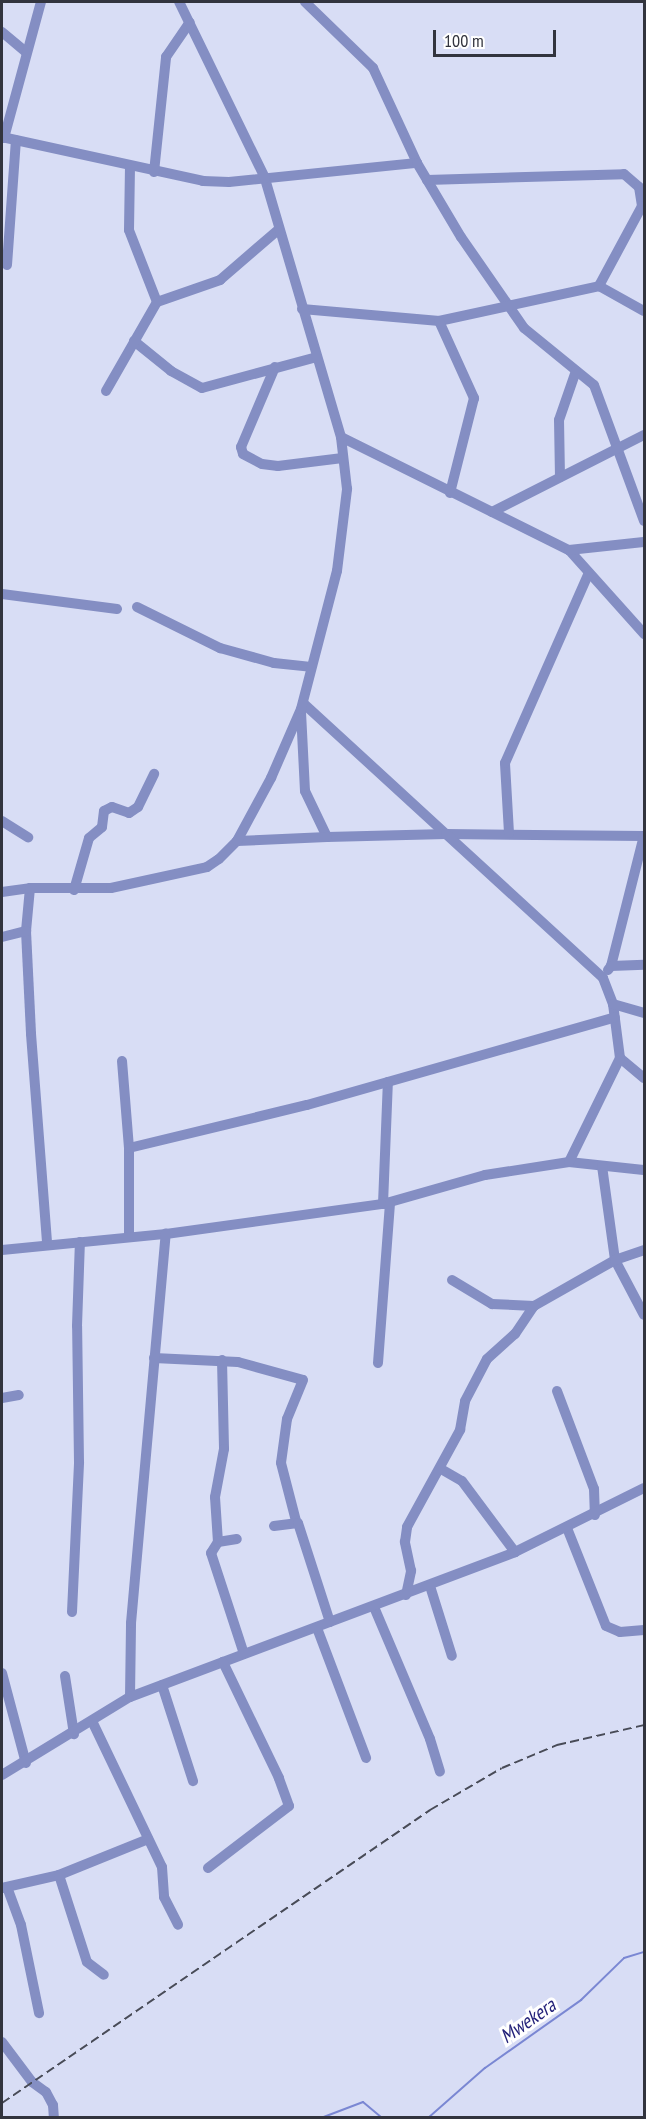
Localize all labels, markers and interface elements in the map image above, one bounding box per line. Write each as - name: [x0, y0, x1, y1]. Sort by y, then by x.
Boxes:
- scale bar: [436, 18, 559, 56]
- text: 100 m: [444, 29, 484, 52]
- water label: Mwekera: [496, 1993, 560, 2049]

